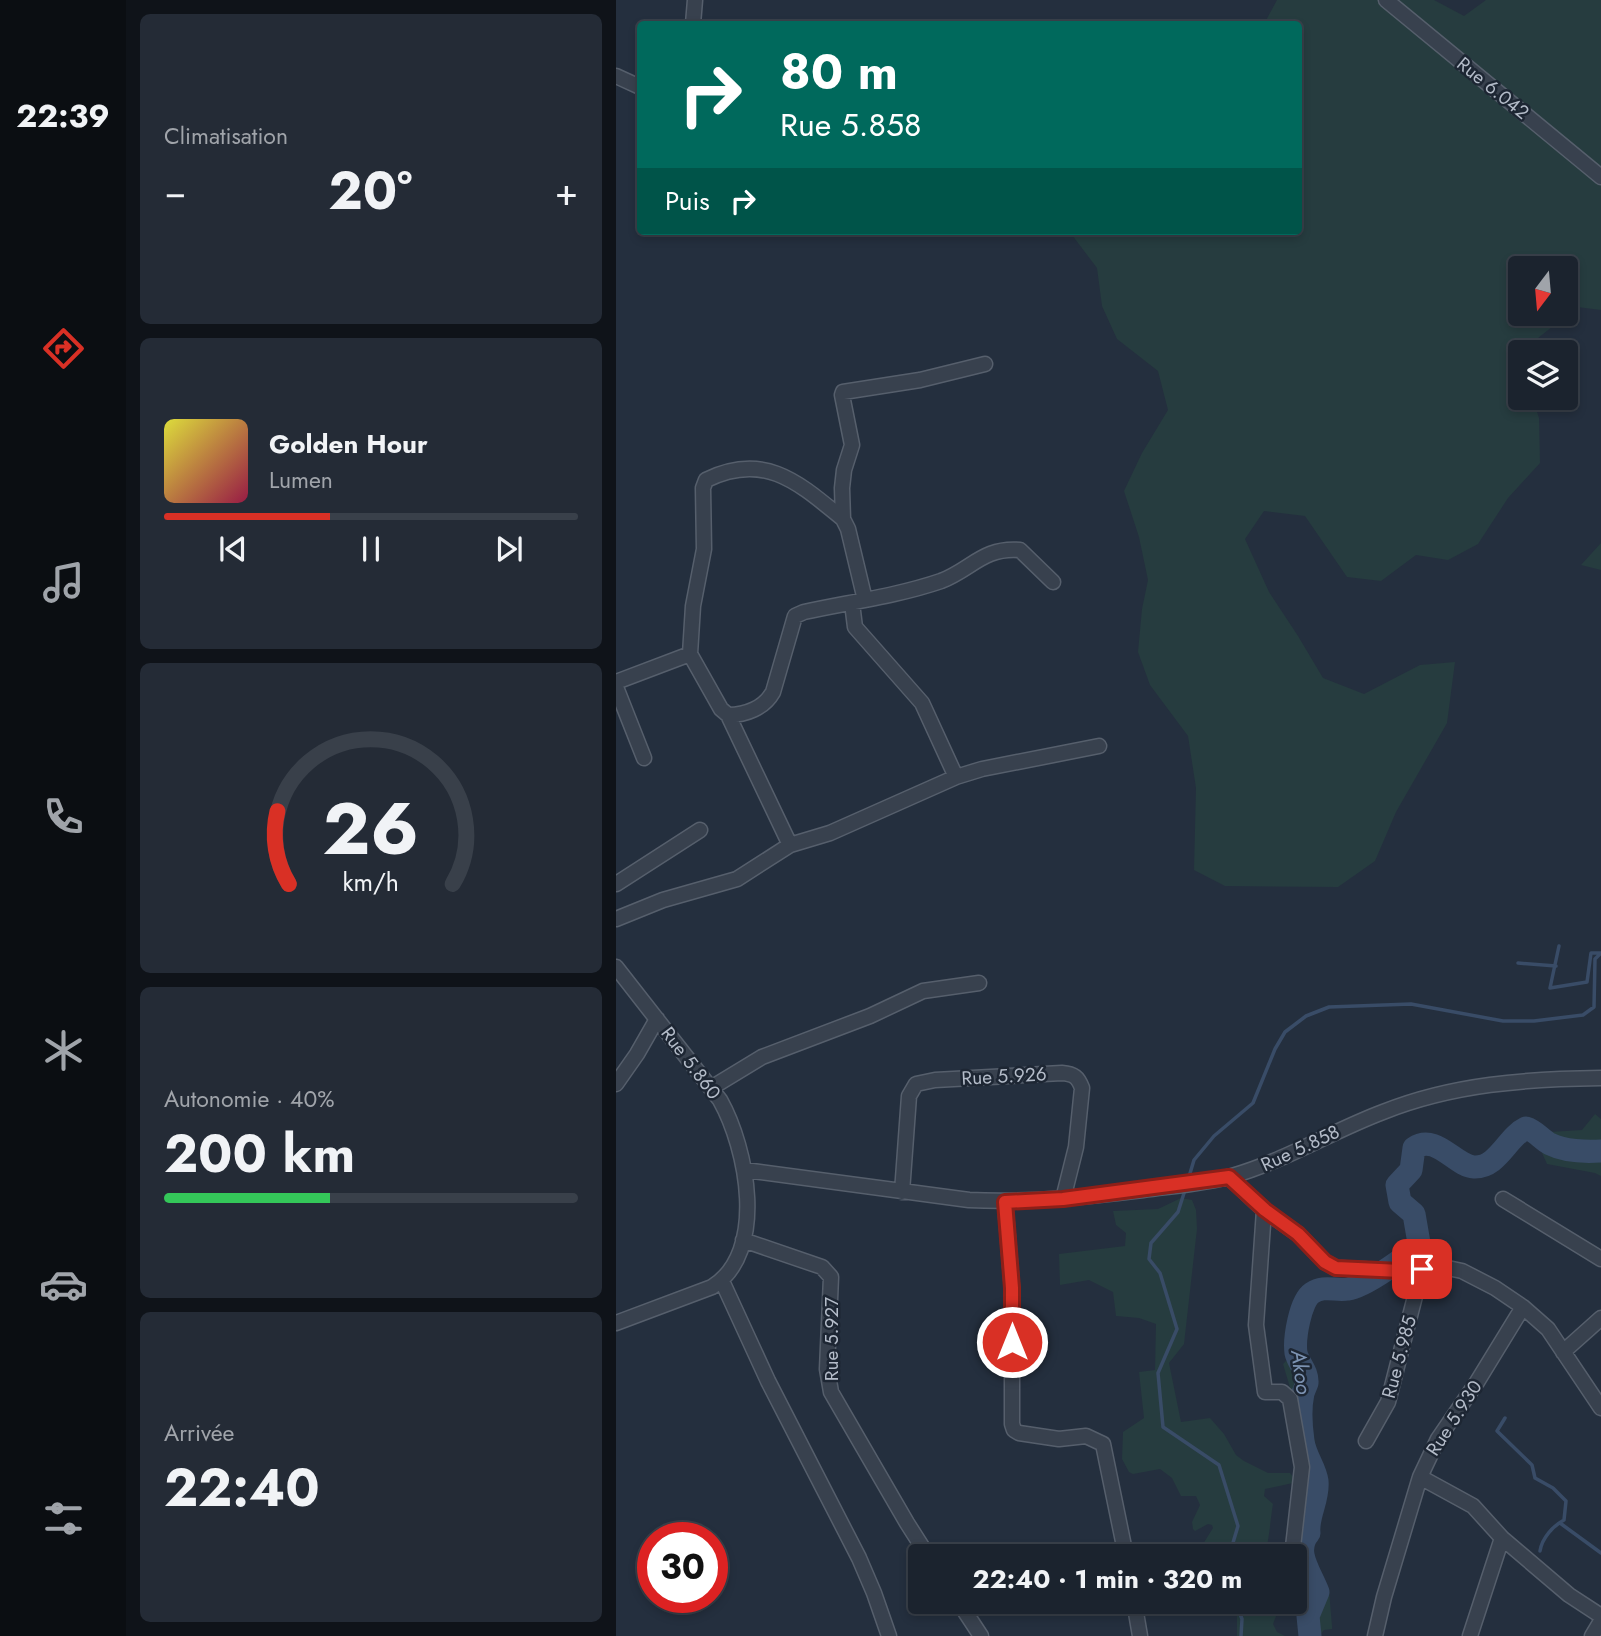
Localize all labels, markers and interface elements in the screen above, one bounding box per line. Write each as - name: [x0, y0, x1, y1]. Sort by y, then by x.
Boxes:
- text: 80 m: [780, 37, 898, 107]
- icon: right: [665, 49, 756, 140]
- street label: Rue 6.042: [1451, 50, 1535, 126]
- text: 22:39: [16, 93, 110, 139]
- text: Rue 5.858: [780, 102, 921, 148]
- text: Climatisation: [164, 119, 288, 153]
- text: 20°: [329, 153, 413, 229]
- text: −: [164, 164, 186, 219]
- text: +: [555, 164, 578, 219]
- text: Puis: [665, 182, 710, 220]
- icon: right: [724, 182, 762, 220]
- north arrow: [1508, 256, 1578, 326]
- map controls: [1508, 256, 1578, 410]
- icon: directions: [39, 324, 88, 373]
- button: layers: [1508, 340, 1578, 410]
- text: Golden Hour: [269, 425, 428, 463]
- text: Lumen: [269, 463, 333, 497]
- icon: previous: [214, 530, 252, 568]
- icon: pause: [352, 530, 390, 568]
- icon: next: [490, 530, 528, 568]
- icon: music: [39, 558, 88, 607]
- text: 26: [323, 776, 419, 881]
- icon: phone: [39, 792, 88, 841]
- text: km/h: [343, 864, 399, 900]
- street label: Rue 5.860: [655, 1021, 727, 1105]
- icon: climate: [39, 1026, 88, 1075]
- street label: Rue 5.926: [961, 1060, 1047, 1092]
- text: Autonomie · 40%: [164, 1082, 334, 1116]
- text: 200 km: [164, 1116, 355, 1192]
- street label: Rue 5.858: [1256, 1118, 1344, 1178]
- pin: [1392, 1239, 1452, 1299]
- icon: arrive: [1403, 1250, 1441, 1288]
- icon: car: [39, 1260, 88, 1309]
- street label: Rue 5.927: [818, 1297, 845, 1381]
- position arrow: [975, 1305, 1049, 1379]
- street label: Rue 5.985: [1375, 1313, 1423, 1401]
- water label: Akoo: [1283, 1347, 1319, 1396]
- street label: Rue 5.930: [1419, 1375, 1489, 1461]
- text: Arrivée: [164, 1416, 234, 1450]
- text: 22:40: [164, 1450, 320, 1526]
- icon: filters: [39, 1494, 88, 1543]
- speed limit sign: 30: [637, 1522, 728, 1613]
- text: 22:40 · 1 min · 320 m: [973, 1560, 1242, 1598]

